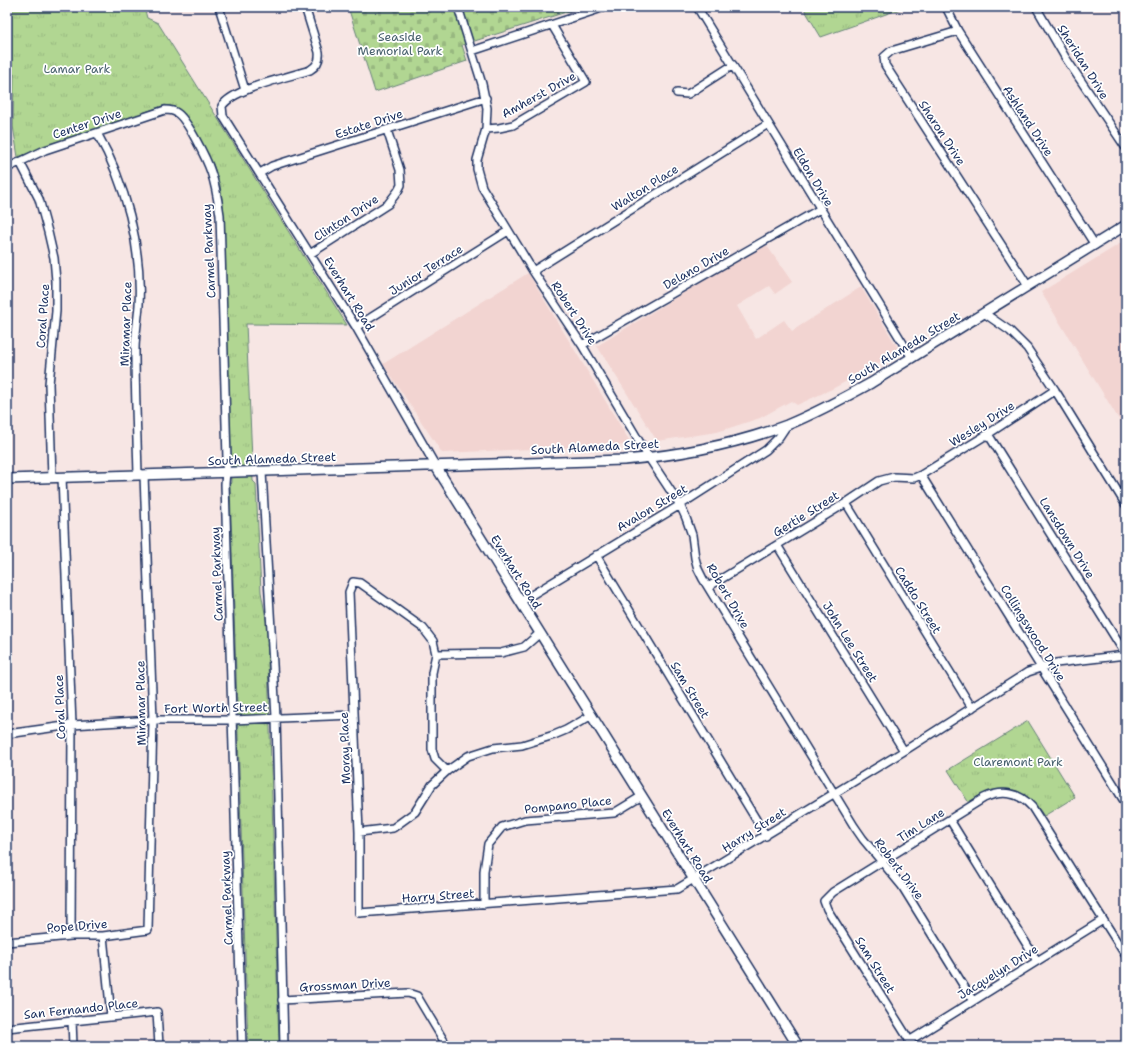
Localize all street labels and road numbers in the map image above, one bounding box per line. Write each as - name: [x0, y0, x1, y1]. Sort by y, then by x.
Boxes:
- street label: Sheridan Drive: [1054, 22, 1112, 102]
- street label: Amherst Drive: [499, 68, 579, 122]
- street label: Ashland Drive: [999, 83, 1057, 160]
- street label: Sharon Drive: [915, 97, 969, 169]
- street label: Center Drive: [50, 105, 124, 143]
- street label: Estate Drive: [333, 105, 405, 142]
- street label: Eldon Drive: [789, 144, 837, 210]
- street label: Walton Place: [609, 161, 682, 215]
- street label: Clinton Drive: [310, 191, 382, 245]
- street label: Carmel Parkway: [199, 203, 219, 299]
- street label: Junior Terrace: [386, 241, 466, 299]
- street label: Delano Drive: [660, 243, 732, 293]
- street label: Everhart Road: [320, 254, 378, 334]
- street label: Robert Drive: [547, 278, 601, 348]
- street label: Miramar Place: [117, 281, 135, 367]
- street label: Coral Place: [33, 283, 53, 349]
- street label: South Alameda Street: [845, 308, 963, 388]
- street label: Wesley Drive: [946, 397, 1018, 450]
- street label: South Alameda Street: [530, 436, 660, 458]
- street label: South Alameda Street: [208, 449, 336, 469]
- street label: Avalon Street: [614, 481, 690, 535]
- street label: Gertie Street: [770, 487, 842, 541]
- street label: Lansdown Drive: [1036, 494, 1098, 582]
- street label: Carmel Parkway: [207, 526, 227, 622]
- street label: Everhart Road: [487, 532, 545, 612]
- street label: Robert Drive: [703, 560, 753, 632]
- street label: Caddo Street: [891, 563, 945, 637]
- street label: Collingswood Drive: [997, 582, 1069, 684]
- street label: John Lee Street: [819, 599, 881, 685]
- street label: Sam Street: [667, 659, 713, 721]
- street label: Miramar Place: [132, 660, 150, 746]
- street label: Coral Place: [51, 674, 69, 740]
- street label: Fort Worth Street: [164, 699, 268, 717]
- street label: Moray Place: [336, 711, 354, 784]
- street label: Pompano Place: [524, 792, 613, 818]
- street label: Harry Street: [719, 804, 789, 856]
- street label: Tim Lane: [894, 804, 948, 846]
- street label: Everhart Road: [658, 806, 716, 886]
- street label: Robert Drive: [871, 835, 927, 903]
- street label: Carmel Parkway: [217, 850, 237, 946]
- street label: Harry Street: [401, 885, 475, 907]
- street label: Pope Drive: [46, 916, 108, 936]
- street label: Sam Street: [851, 934, 899, 996]
- street label: Jacquelyn Drive: [955, 941, 1041, 1003]
- street label: Grossman Drive: [299, 975, 391, 995]
- street label: San Fernando Place: [23, 995, 139, 1023]

